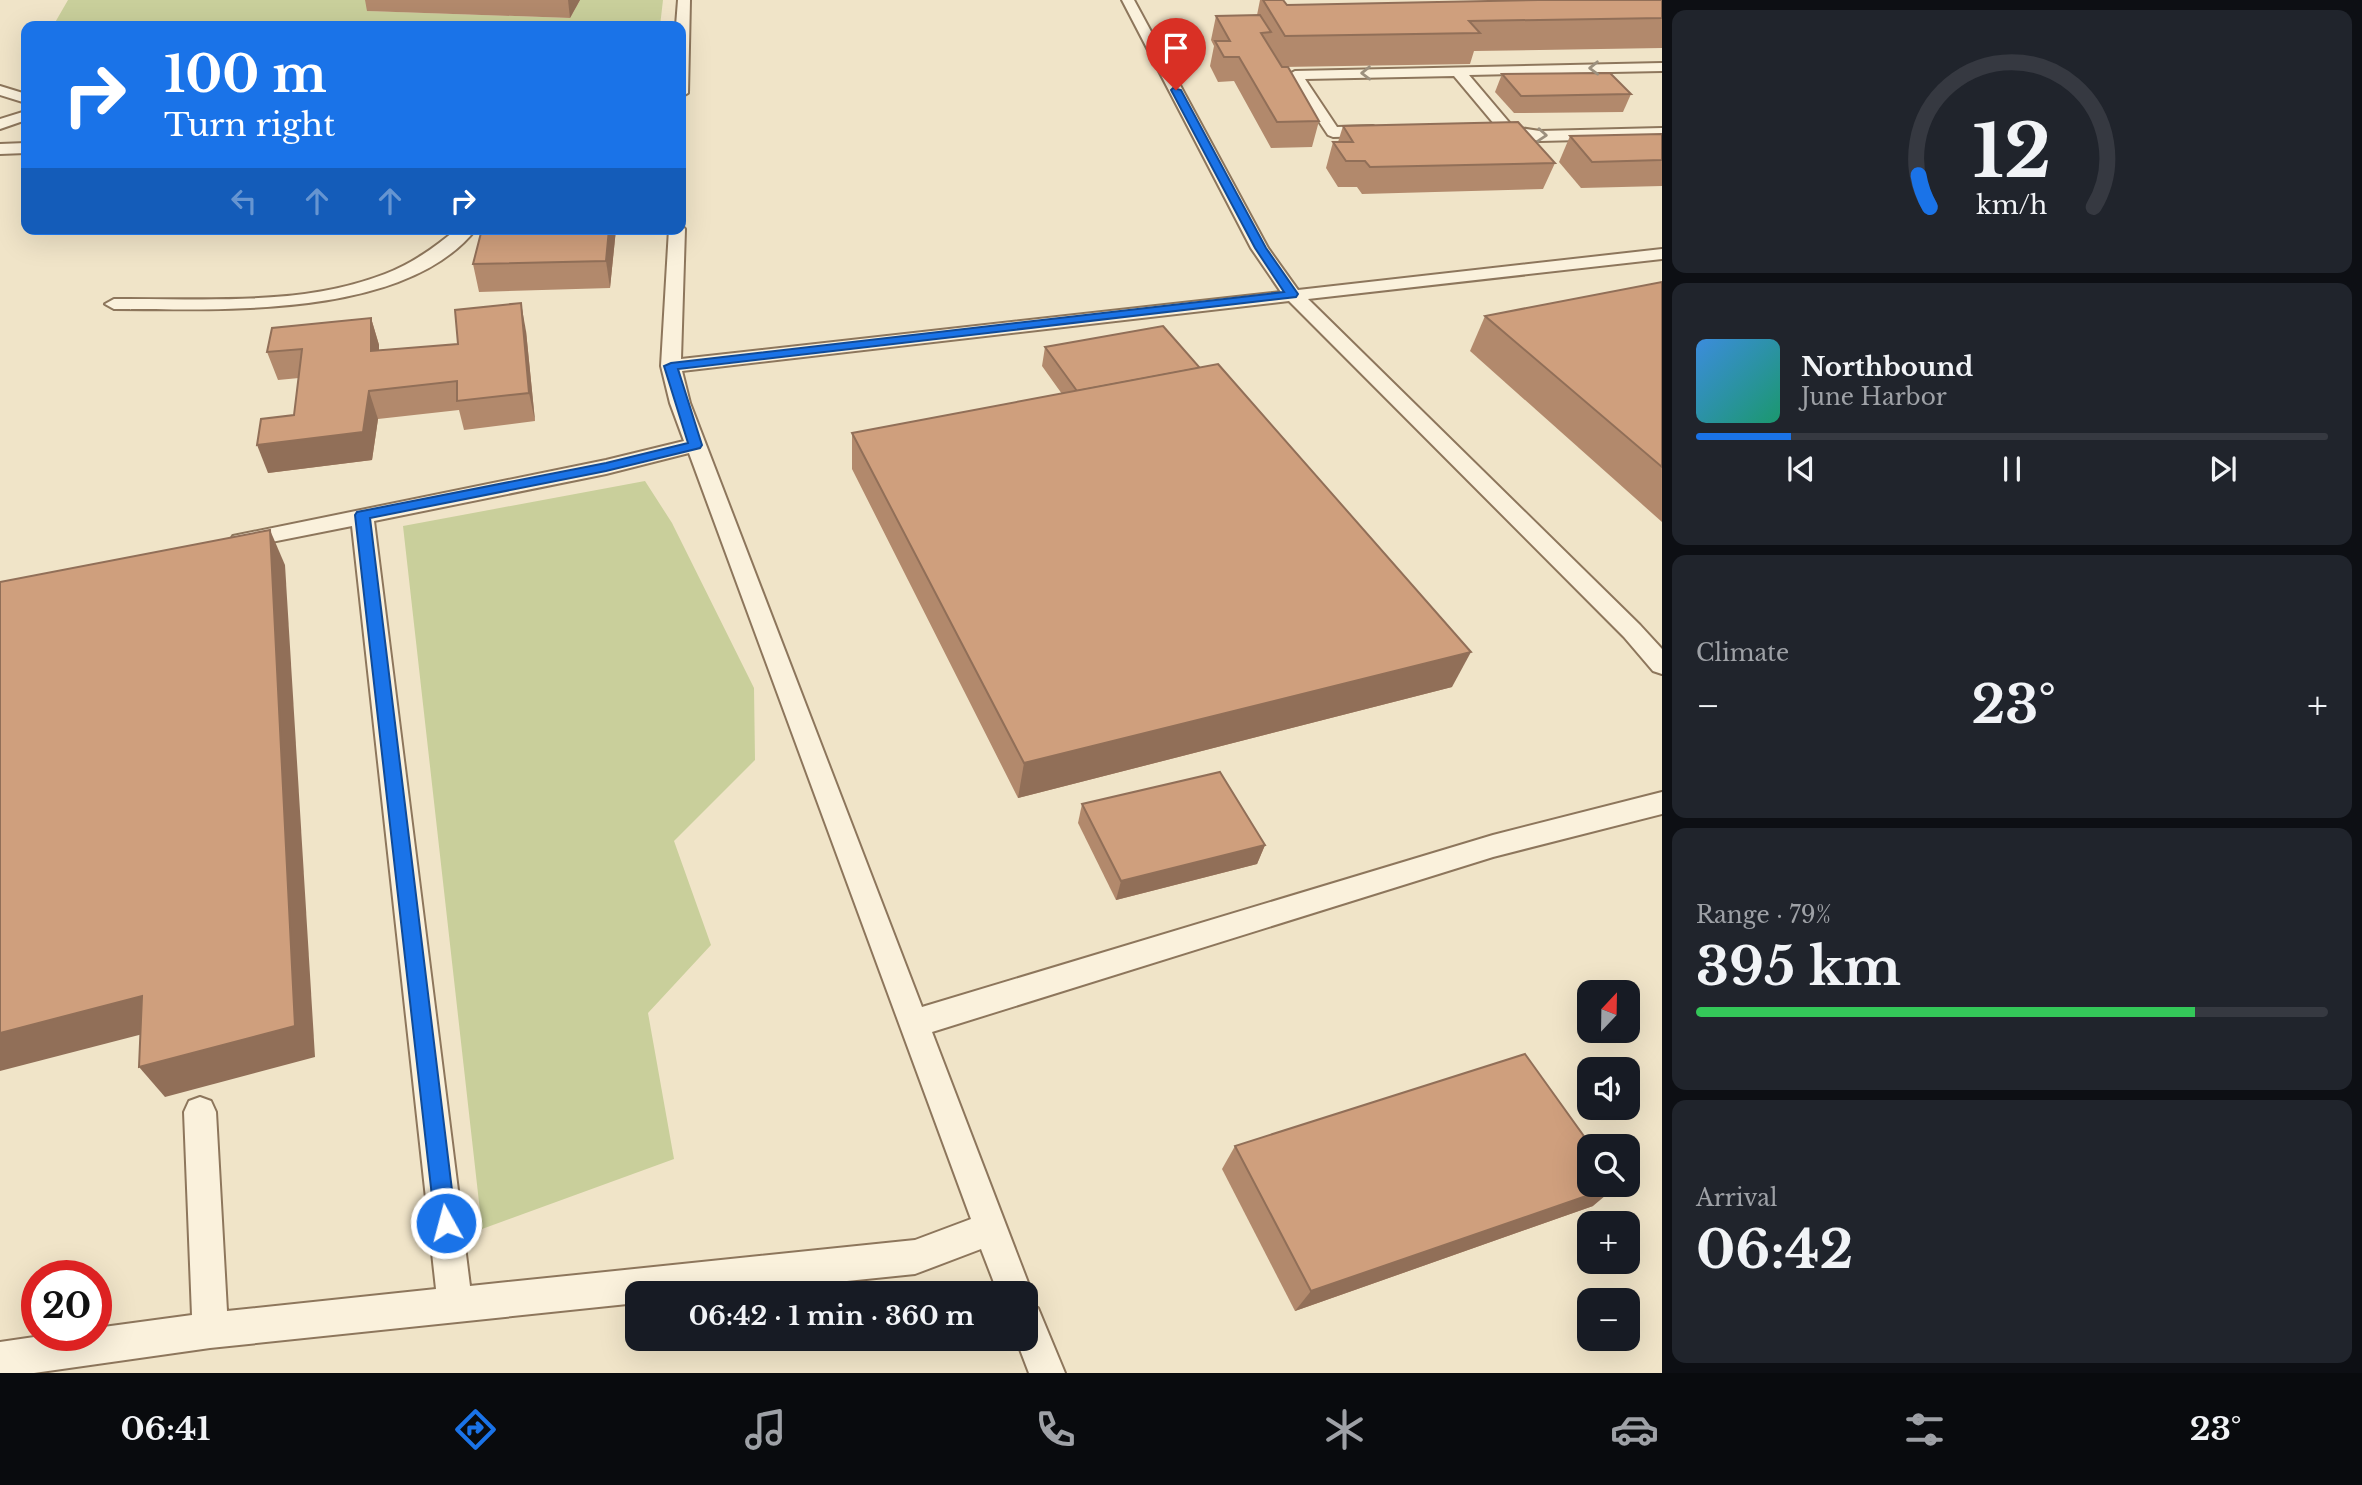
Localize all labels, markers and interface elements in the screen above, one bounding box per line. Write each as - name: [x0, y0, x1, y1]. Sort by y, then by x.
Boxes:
- pin: [1146, 18, 1206, 90]
- icon: arrive: [1157, 29, 1195, 67]
- text: 100 m: [164, 44, 327, 105]
- icon: right: [49, 49, 140, 140]
- one-way arrow: [1588, 61, 1599, 76]
- one-way arrow: [1361, 66, 1372, 81]
- text: Turn right: [164, 105, 335, 145]
- text: 12: [1972, 107, 2052, 198]
- one-way arrow: [1537, 127, 1548, 142]
- icon: left: [225, 182, 263, 220]
- icon: ahead: [298, 182, 336, 220]
- icon: ahead: [371, 182, 409, 220]
- icon: right: [444, 182, 482, 220]
- text: km/h: [1977, 190, 2047, 221]
- text: Northbound: [1801, 351, 1973, 383]
- text: June Harbor: [1801, 383, 1947, 411]
- icon: previous: [1782, 450, 1820, 488]
- icon: pause: [1993, 450, 2031, 488]
- icon: next: [2204, 450, 2242, 488]
- text: Climate: [1696, 639, 1789, 667]
- text: 23°: [1971, 673, 2056, 737]
- text: −: [1696, 682, 1720, 729]
- text: +: [2307, 682, 2328, 729]
- text: Range · 79%: [1696, 901, 1831, 929]
- text: 395 km: [1696, 935, 1901, 999]
- north arrow: [1577, 980, 1640, 1043]
- map controls: [1577, 980, 1640, 1351]
- button: sound: [1577, 1057, 1640, 1120]
- button: search: [1577, 1134, 1640, 1197]
- text: Arrival: [1696, 1184, 1777, 1212]
- position arrow: [409, 1186, 483, 1260]
- button: +: [1577, 1211, 1640, 1274]
- text: 06:42: [1696, 1218, 1853, 1282]
- speed limit sign: 20: [21, 1260, 112, 1351]
- button: −: [1577, 1288, 1640, 1351]
- text: 06:42 · 1 min · 360 m: [689, 1300, 974, 1332]
- icon: directions: [451, 1405, 500, 1454]
- icon: music: [741, 1405, 790, 1454]
- icon: phone: [1031, 1405, 1080, 1454]
- icon: climate: [1320, 1405, 1369, 1454]
- icon: car: [1610, 1405, 1659, 1454]
- icon: filters: [1900, 1405, 1949, 1454]
- text: 06:41: [120, 1409, 210, 1449]
- text: 23°: [2190, 1409, 2242, 1449]

